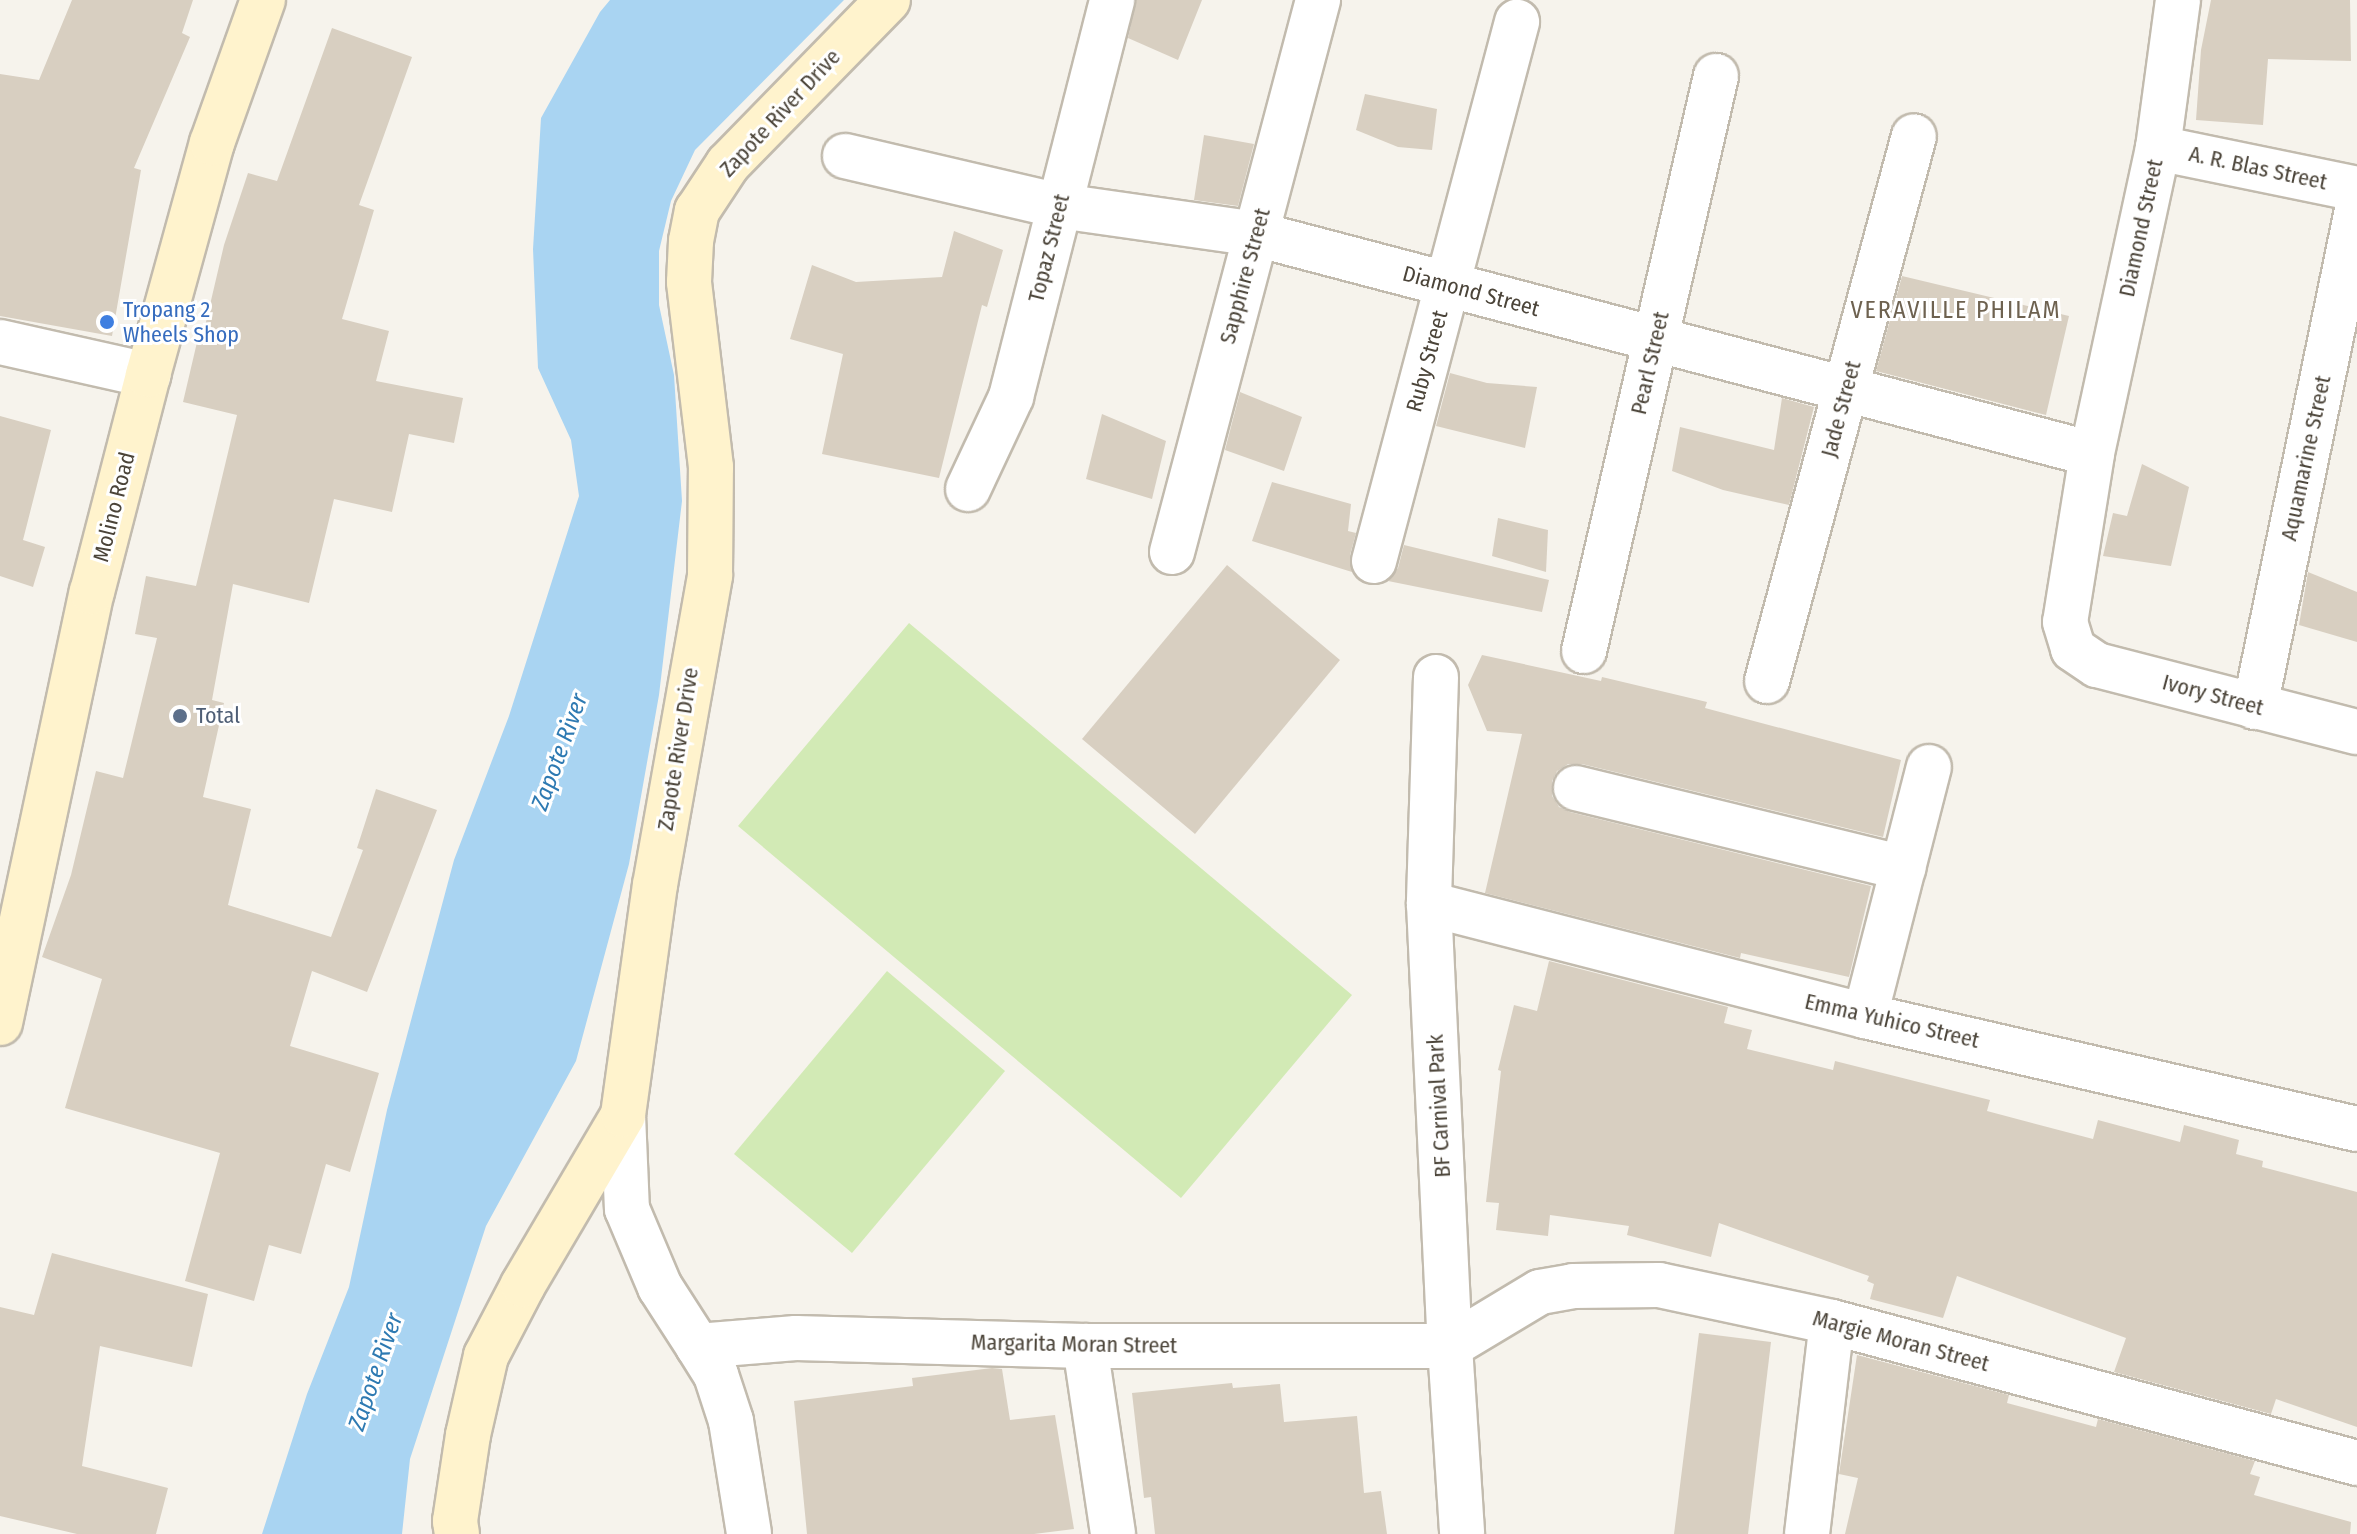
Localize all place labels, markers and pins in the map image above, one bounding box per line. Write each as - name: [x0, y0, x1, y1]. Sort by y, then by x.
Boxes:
- place label: Tropang 2 Wheels Shop: [123, 296, 239, 348]
- marker: Tropang 2 Wheels Shop: [98, 313, 116, 331]
- place label: Total: [196, 703, 240, 729]
- marker: Total: [171, 707, 189, 725]

